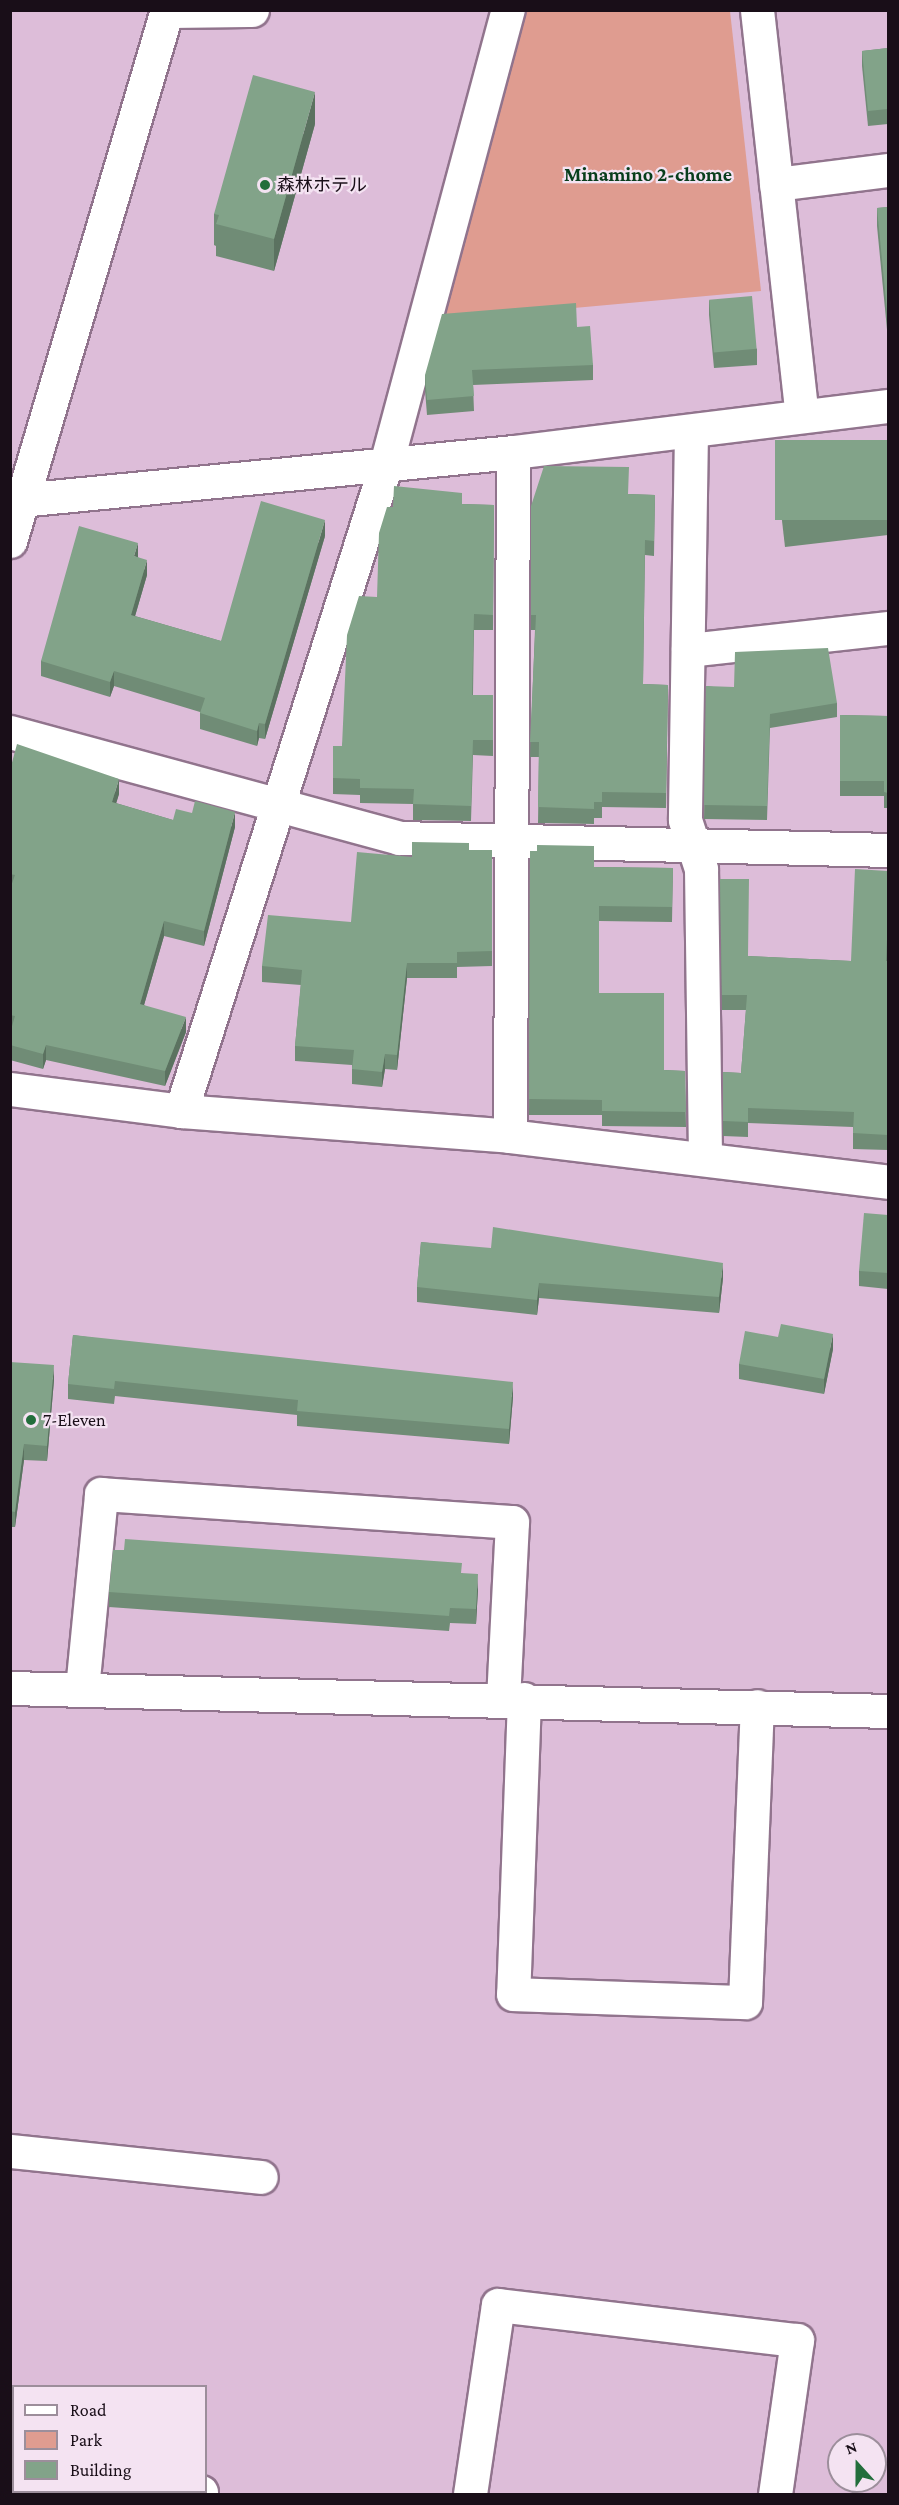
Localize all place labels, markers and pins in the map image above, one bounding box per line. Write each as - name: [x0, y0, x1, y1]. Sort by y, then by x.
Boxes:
- place label: 森林ホテル: [277, 174, 367, 196]
- marker: 森林ホテル: [258, 178, 272, 192]
- place label: 7-Eleven: [43, 1409, 106, 1431]
- marker: 7-Eleven: [24, 1413, 38, 1427]

